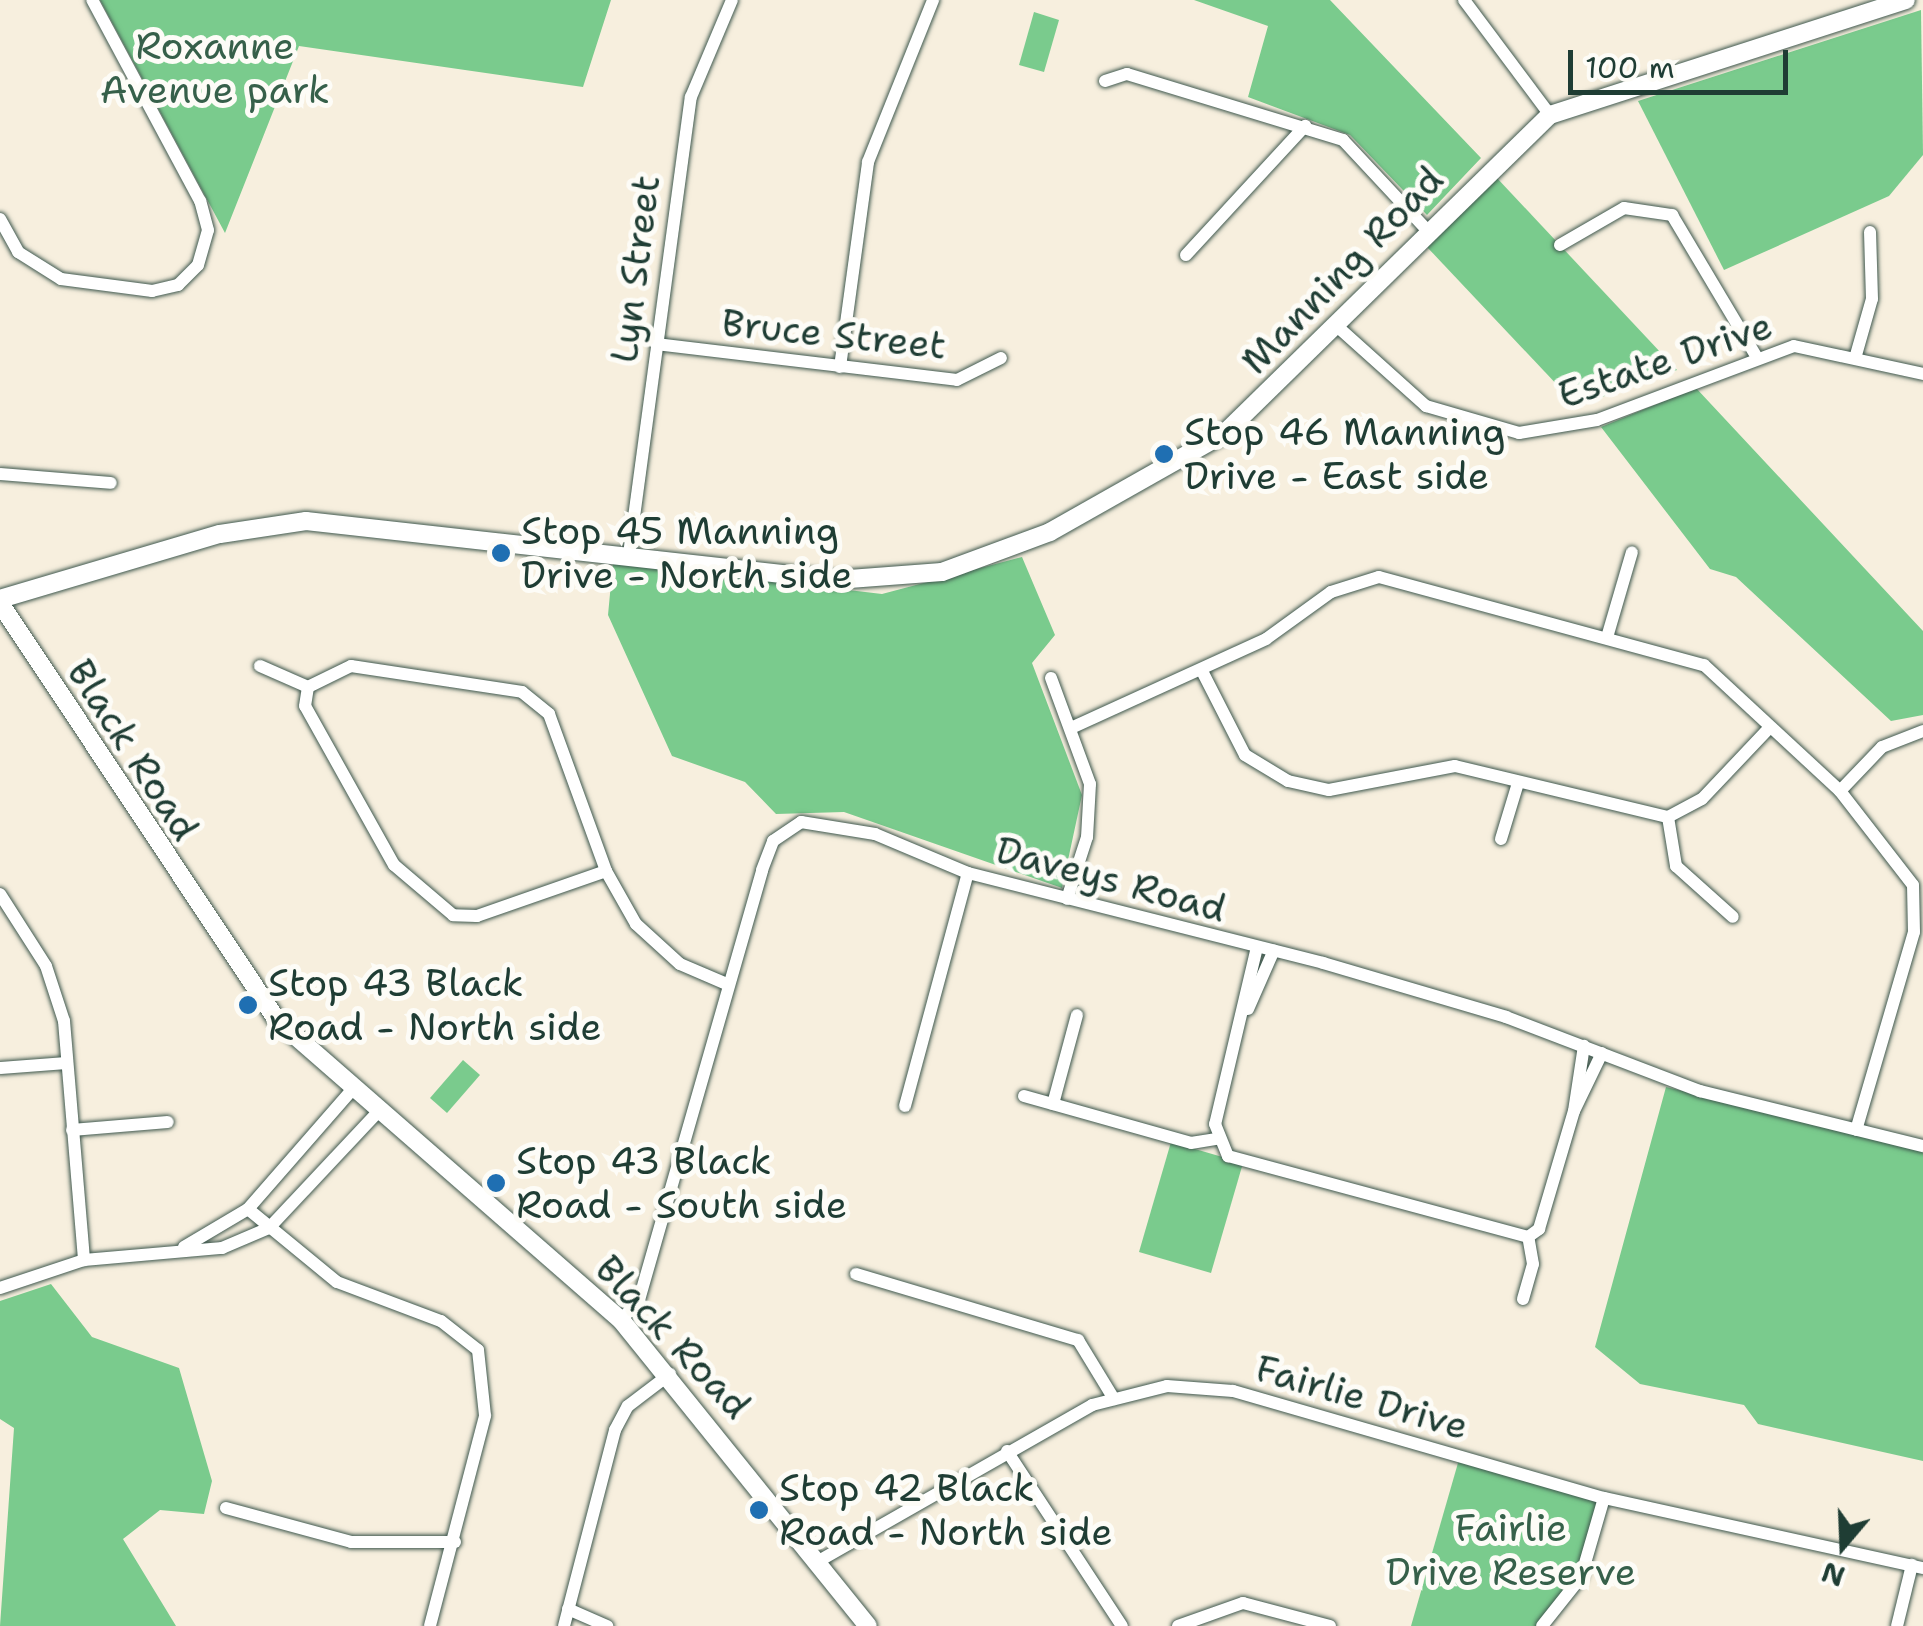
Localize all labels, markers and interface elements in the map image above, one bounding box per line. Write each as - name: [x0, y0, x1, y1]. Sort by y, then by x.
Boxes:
- park label: Roxanne Avenue park: [100, 23, 330, 112]
- scale bar: [1573, 30, 1793, 92]
- text: 100 m: [1585, 47, 1675, 88]
- street label: Manning Road: [1231, 157, 1453, 383]
- street label: Lyn Street: [601, 173, 669, 365]
- street label: Bruce Street: [719, 300, 949, 368]
- street label: Estate Drive: [1552, 302, 1778, 418]
- place label: Stop 46 Manning Drive - East side: [1184, 409, 1506, 498]
- marker: Stop 46 Manning Drive - East side: [1153, 443, 1175, 465]
- place label: Stop 45 Manning Drive - North side: [521, 508, 853, 598]
- marker: Stop 45 Manning Drive - North side: [490, 542, 512, 564]
- street label: Black Road: [58, 651, 208, 849]
- street label: Daveys Road: [991, 826, 1231, 932]
- place label: Stop 43 Black Road - North side: [268, 960, 602, 1050]
- marker: Stop 43 Black Road - North side: [237, 994, 259, 1016]
- place label: Stop 43 Black Road - South side: [516, 1138, 847, 1228]
- marker: Stop 43 Black Road - South side: [485, 1172, 507, 1194]
- street label: Black Road: [586, 1246, 760, 1428]
- street label: Fairlie Drive: [1250, 1345, 1474, 1449]
- place label: Stop 42 Black Road - North side: [779, 1465, 1113, 1555]
- north arrow: [1793, 1496, 1893, 1596]
- marker: Stop 42 Black Road - North side: [748, 1499, 770, 1521]
- park label: Fairlie Drive Reserve: [1386, 1505, 1636, 1595]
- text: N: [1817, 1553, 1850, 1596]

